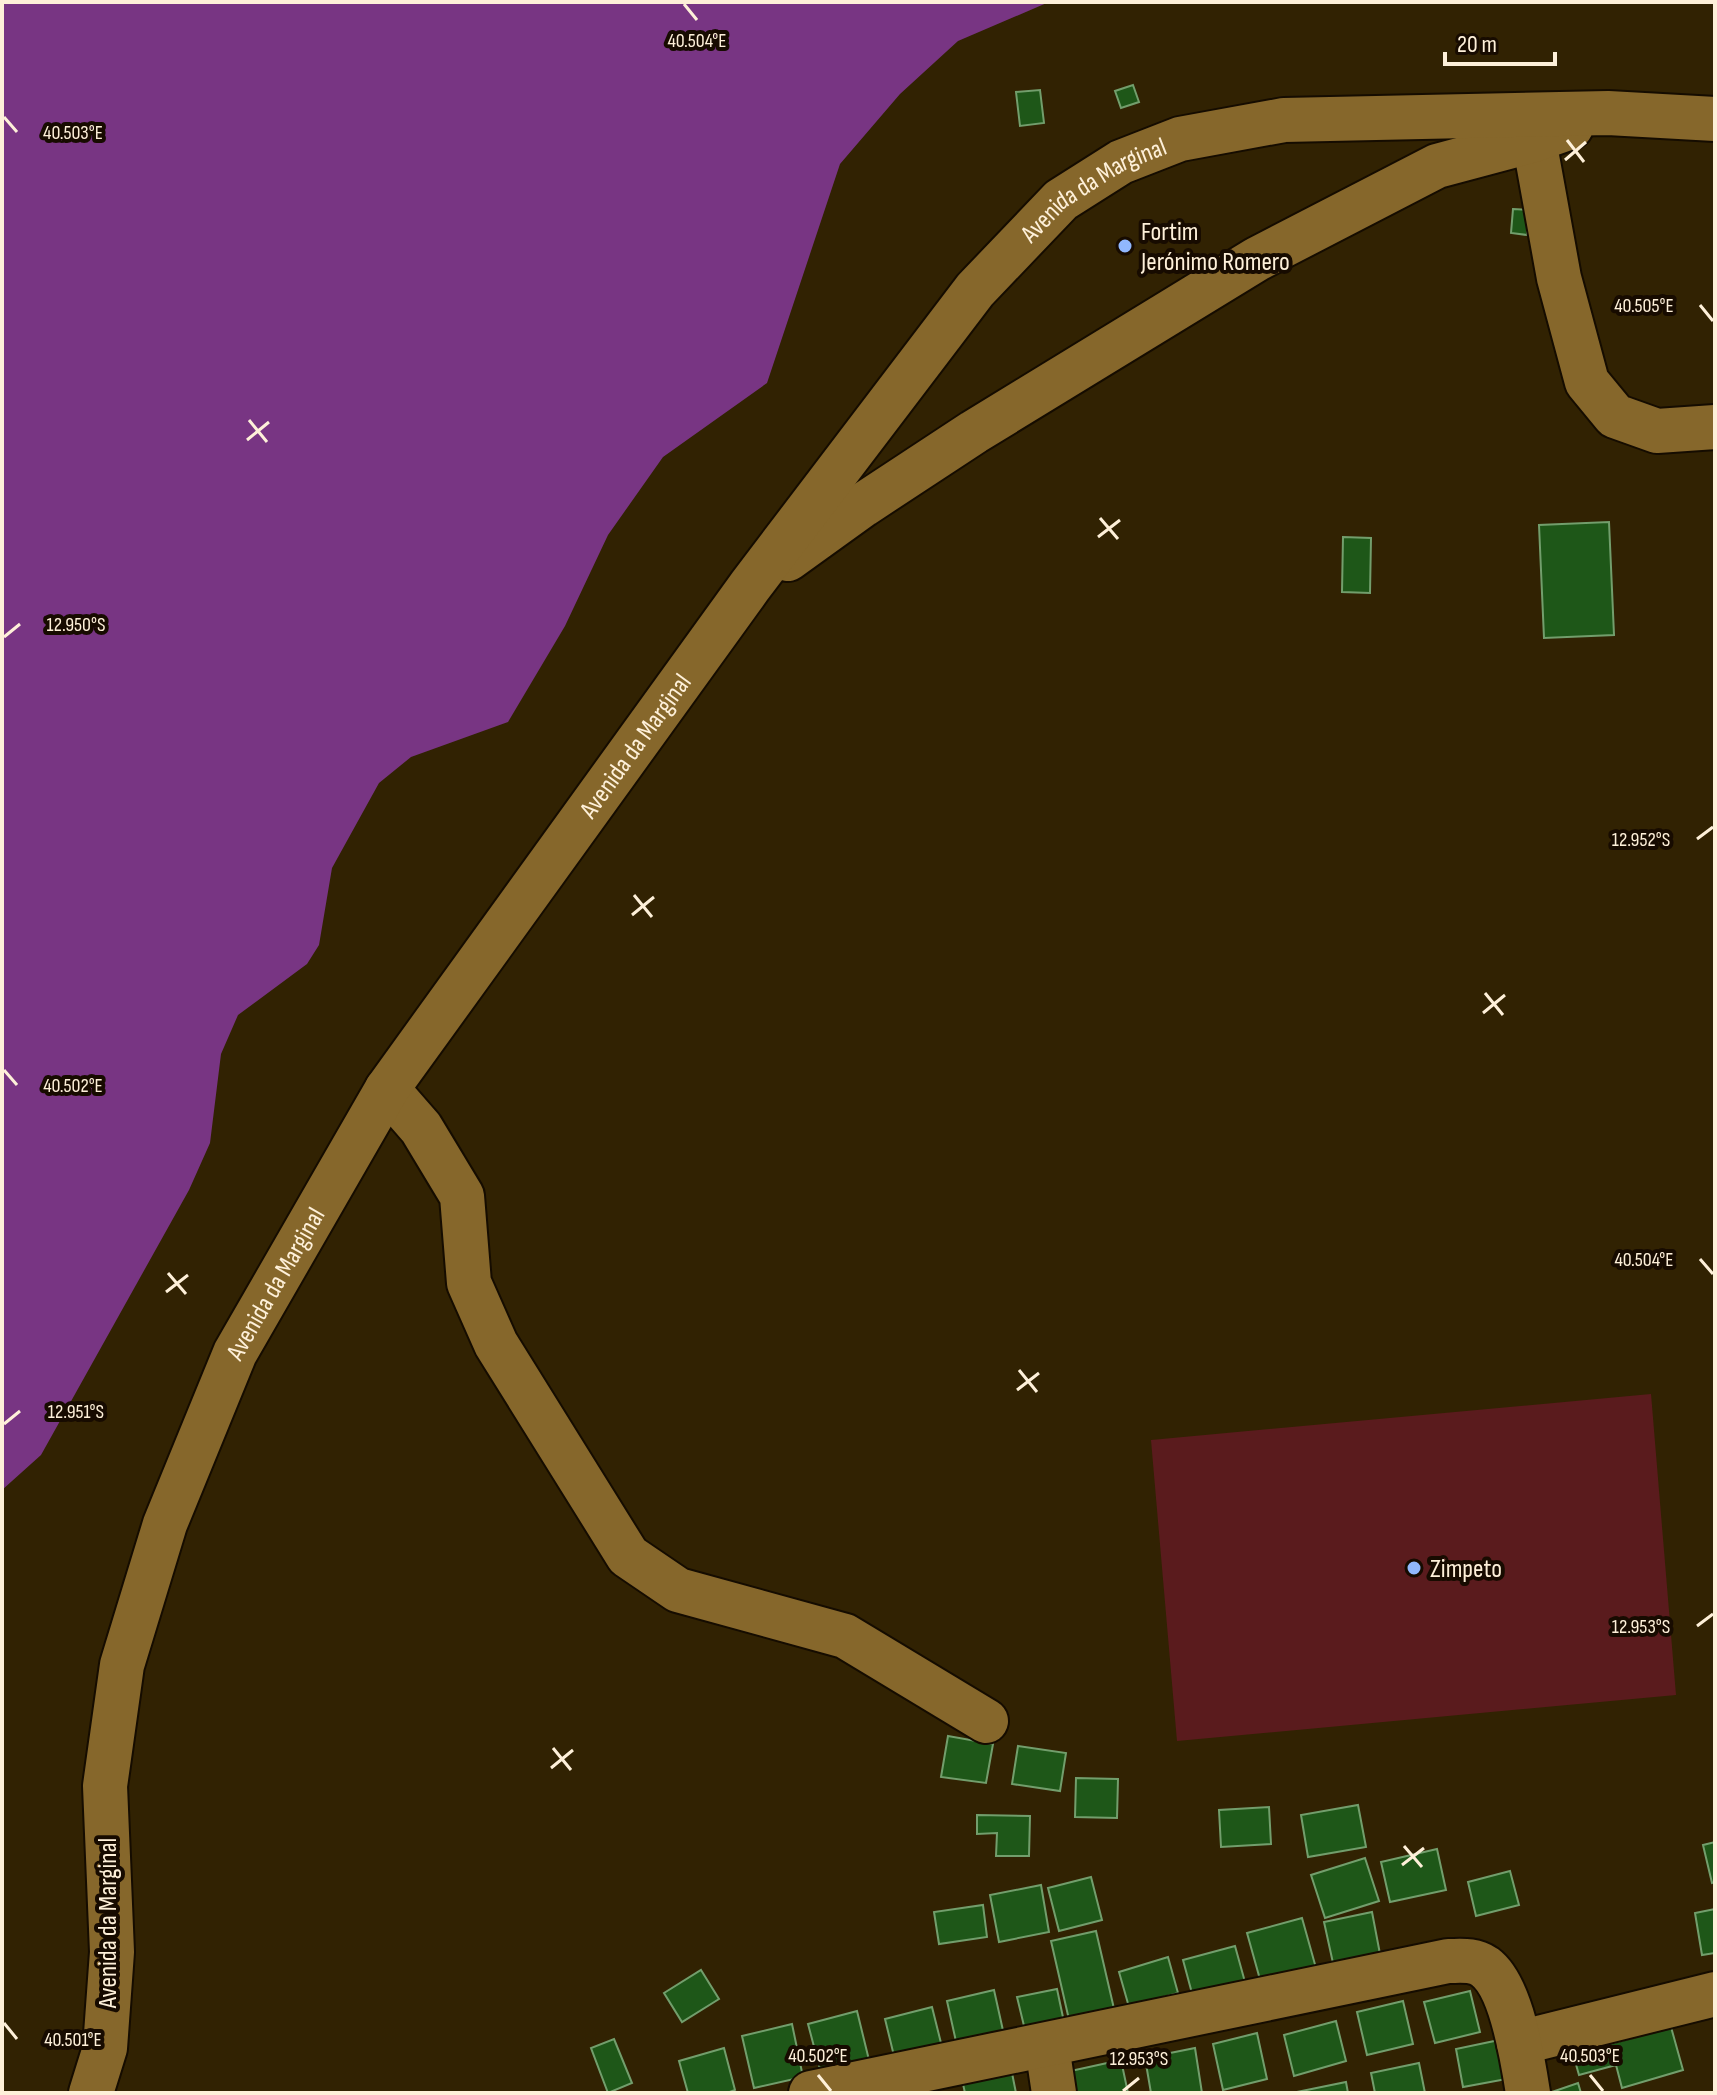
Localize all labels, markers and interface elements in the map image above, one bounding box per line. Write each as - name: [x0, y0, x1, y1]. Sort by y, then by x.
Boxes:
- scale bar: [1445, 16, 1555, 66]
- text: 40.504°E: [667, 29, 727, 53]
- text: 20 m: [1457, 30, 1497, 59]
- text: 40.503°E: [43, 121, 103, 145]
- street label: Avenida da Marginal: [1014, 132, 1171, 250]
- place label: Fortim Jerónimo Romero: [1140, 217, 1290, 278]
- marker: Fortim Jerónimo Romero: [1116, 237, 1134, 255]
- text: 40.505°E: [1614, 294, 1674, 318]
- text: 12.950°S: [46, 613, 106, 637]
- street label: Avenida da Marginal: [573, 668, 699, 826]
- text: 12.952°S: [1612, 828, 1670, 852]
- text: 40.502°E: [43, 1074, 103, 1098]
- street label: Avenida da Marginal: [220, 1203, 332, 1367]
- text: 40.504°E: [1614, 1248, 1674, 1272]
- text: 12.951°S: [48, 1400, 104, 1424]
- place label: Zimpeto: [1430, 1554, 1502, 1585]
- marker: Zimpeto: [1405, 1559, 1423, 1577]
- text: 12.953°S: [1612, 1615, 1670, 1639]
- street label: Avenida da Marginal: [93, 1838, 124, 2009]
- text: 40.501°E: [44, 2028, 102, 2052]
- text: 40.502°E: [788, 2044, 848, 2068]
- text: 40.503°E: [1560, 2044, 1620, 2068]
- text: 12.953°S: [1110, 2047, 1168, 2071]

